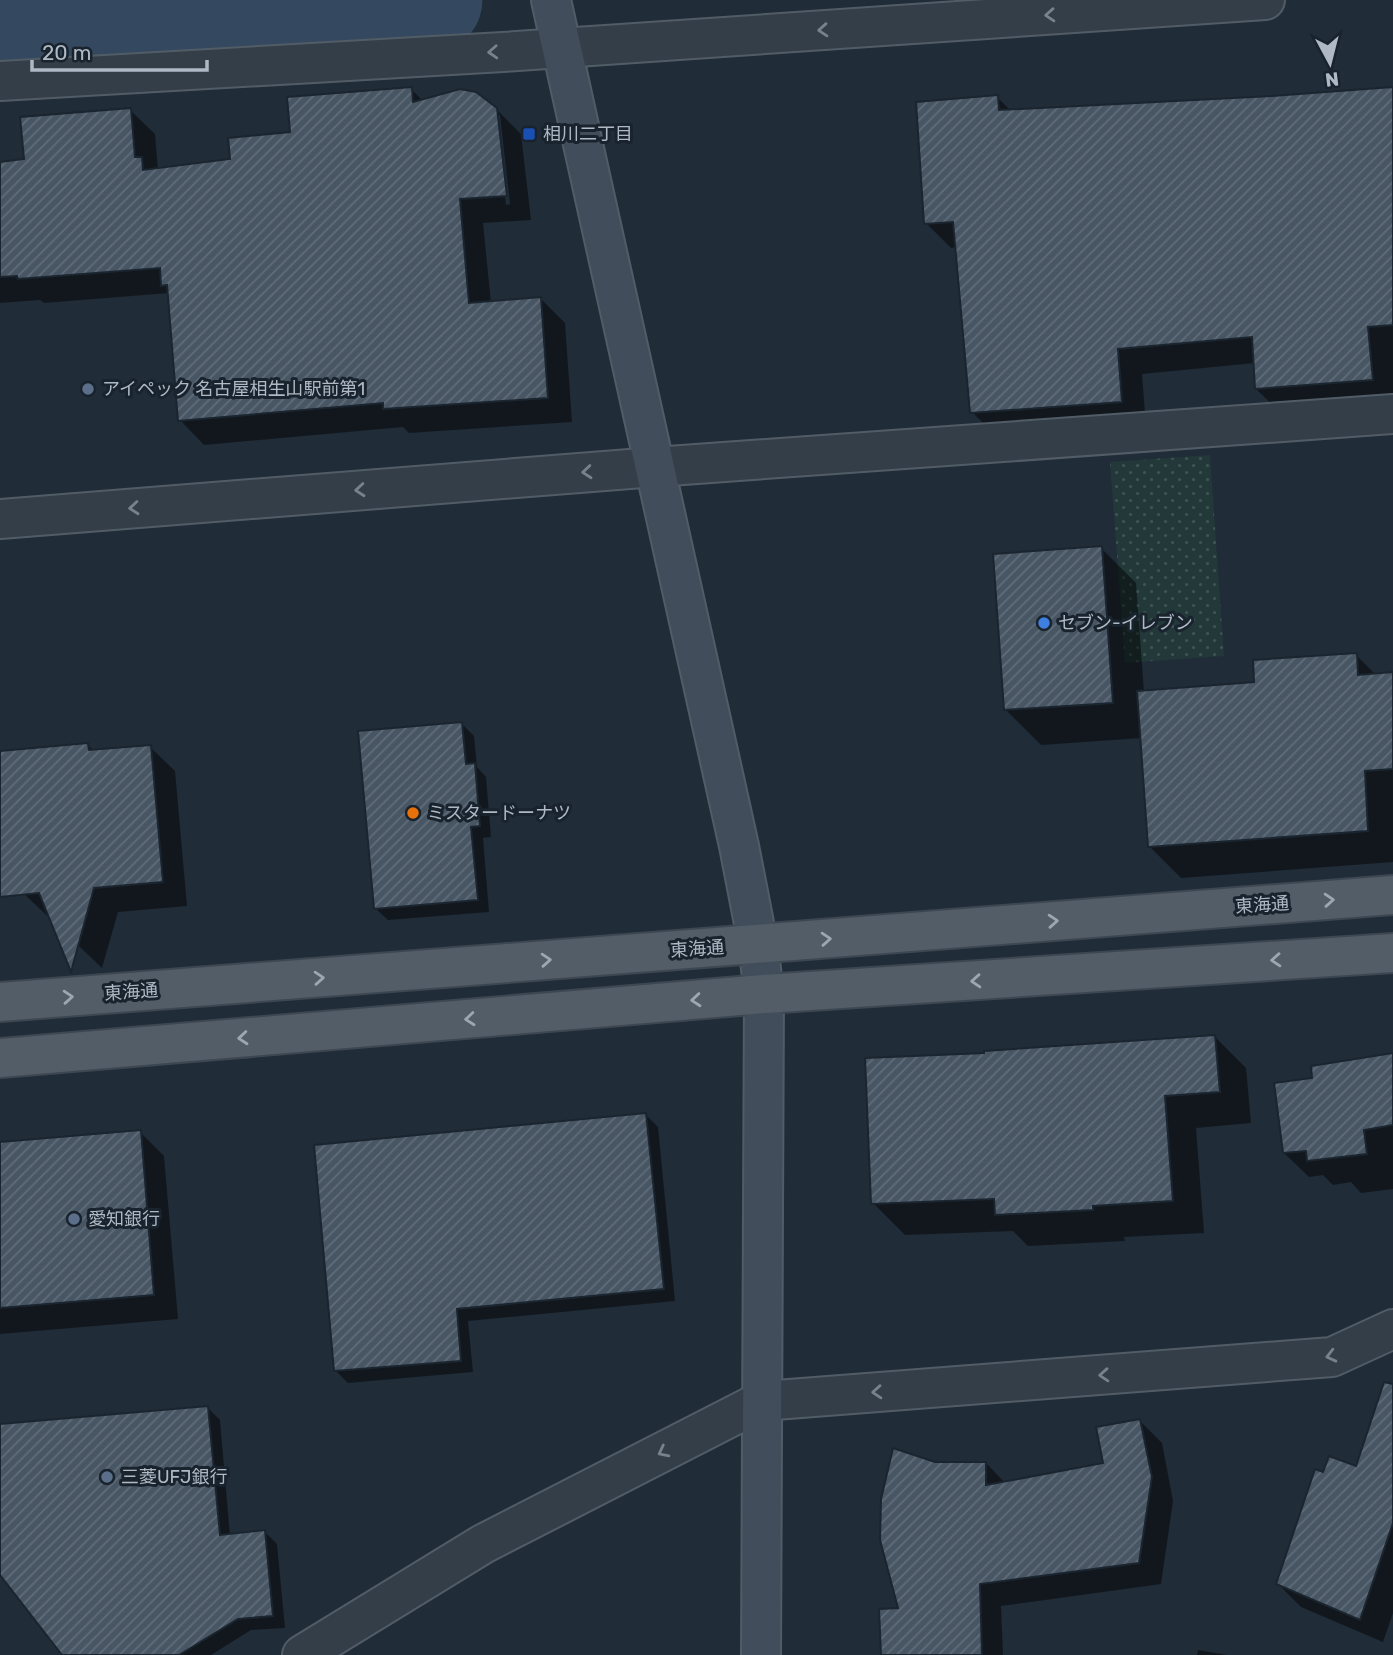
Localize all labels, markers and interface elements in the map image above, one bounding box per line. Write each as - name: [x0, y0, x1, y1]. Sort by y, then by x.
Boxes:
- one-way arrow: [1044, 7, 1055, 22]
- one-way arrow: [817, 22, 828, 37]
- scale bar: [32, 28, 206, 72]
- north arrow: [1295, 28, 1365, 98]
- text: 20 m: [42, 40, 91, 65]
- one-way arrow: [487, 44, 498, 59]
- text: N: [1324, 67, 1340, 92]
- place label: 相川二丁目: [543, 123, 633, 145]
- marker: 相川二丁目: [521, 126, 537, 142]
- place label: アイペック 名古屋相生山駅前第1: [102, 378, 365, 400]
- marker: アイペック 名古屋相生山駅前第1: [80, 381, 96, 397]
- one-way arrow: [581, 464, 592, 479]
- one-way arrow: [355, 482, 366, 497]
- one-way arrow: [128, 500, 139, 515]
- place label: セブン-イレブン: [1058, 612, 1193, 634]
- marker: セブン-イレブン: [1036, 615, 1052, 631]
- place label: ミスタードーナツ: [427, 802, 571, 824]
- marker: ミスタードーナツ: [405, 805, 421, 821]
- street label: 東海通: [1234, 892, 1290, 918]
- one-way arrow: [1323, 893, 1334, 908]
- one-way arrow: [1048, 914, 1059, 929]
- one-way arrow: [821, 932, 832, 947]
- street label: 東海通: [669, 936, 725, 962]
- one-way arrow: [541, 953, 552, 968]
- one-way arrow: [1270, 953, 1281, 968]
- one-way arrow: [314, 971, 325, 986]
- one-way arrow: [970, 973, 981, 988]
- street label: 東海通: [103, 979, 159, 1005]
- one-way arrow: [63, 990, 74, 1005]
- one-way arrow: [690, 992, 701, 1007]
- one-way arrow: [464, 1011, 475, 1026]
- one-way arrow: [237, 1030, 248, 1045]
- place label: 愛知銀行: [88, 1208, 160, 1230]
- marker: 愛知銀行: [66, 1211, 82, 1227]
- one-way arrow: [1325, 1347, 1337, 1362]
- one-way arrow: [1098, 1367, 1109, 1382]
- one-way arrow: [872, 1384, 883, 1399]
- one-way arrow: [657, 1444, 670, 1457]
- place label: 三菱UFJ銀行: [121, 1466, 227, 1488]
- marker: 三菱UFJ銀行: [99, 1469, 115, 1485]

